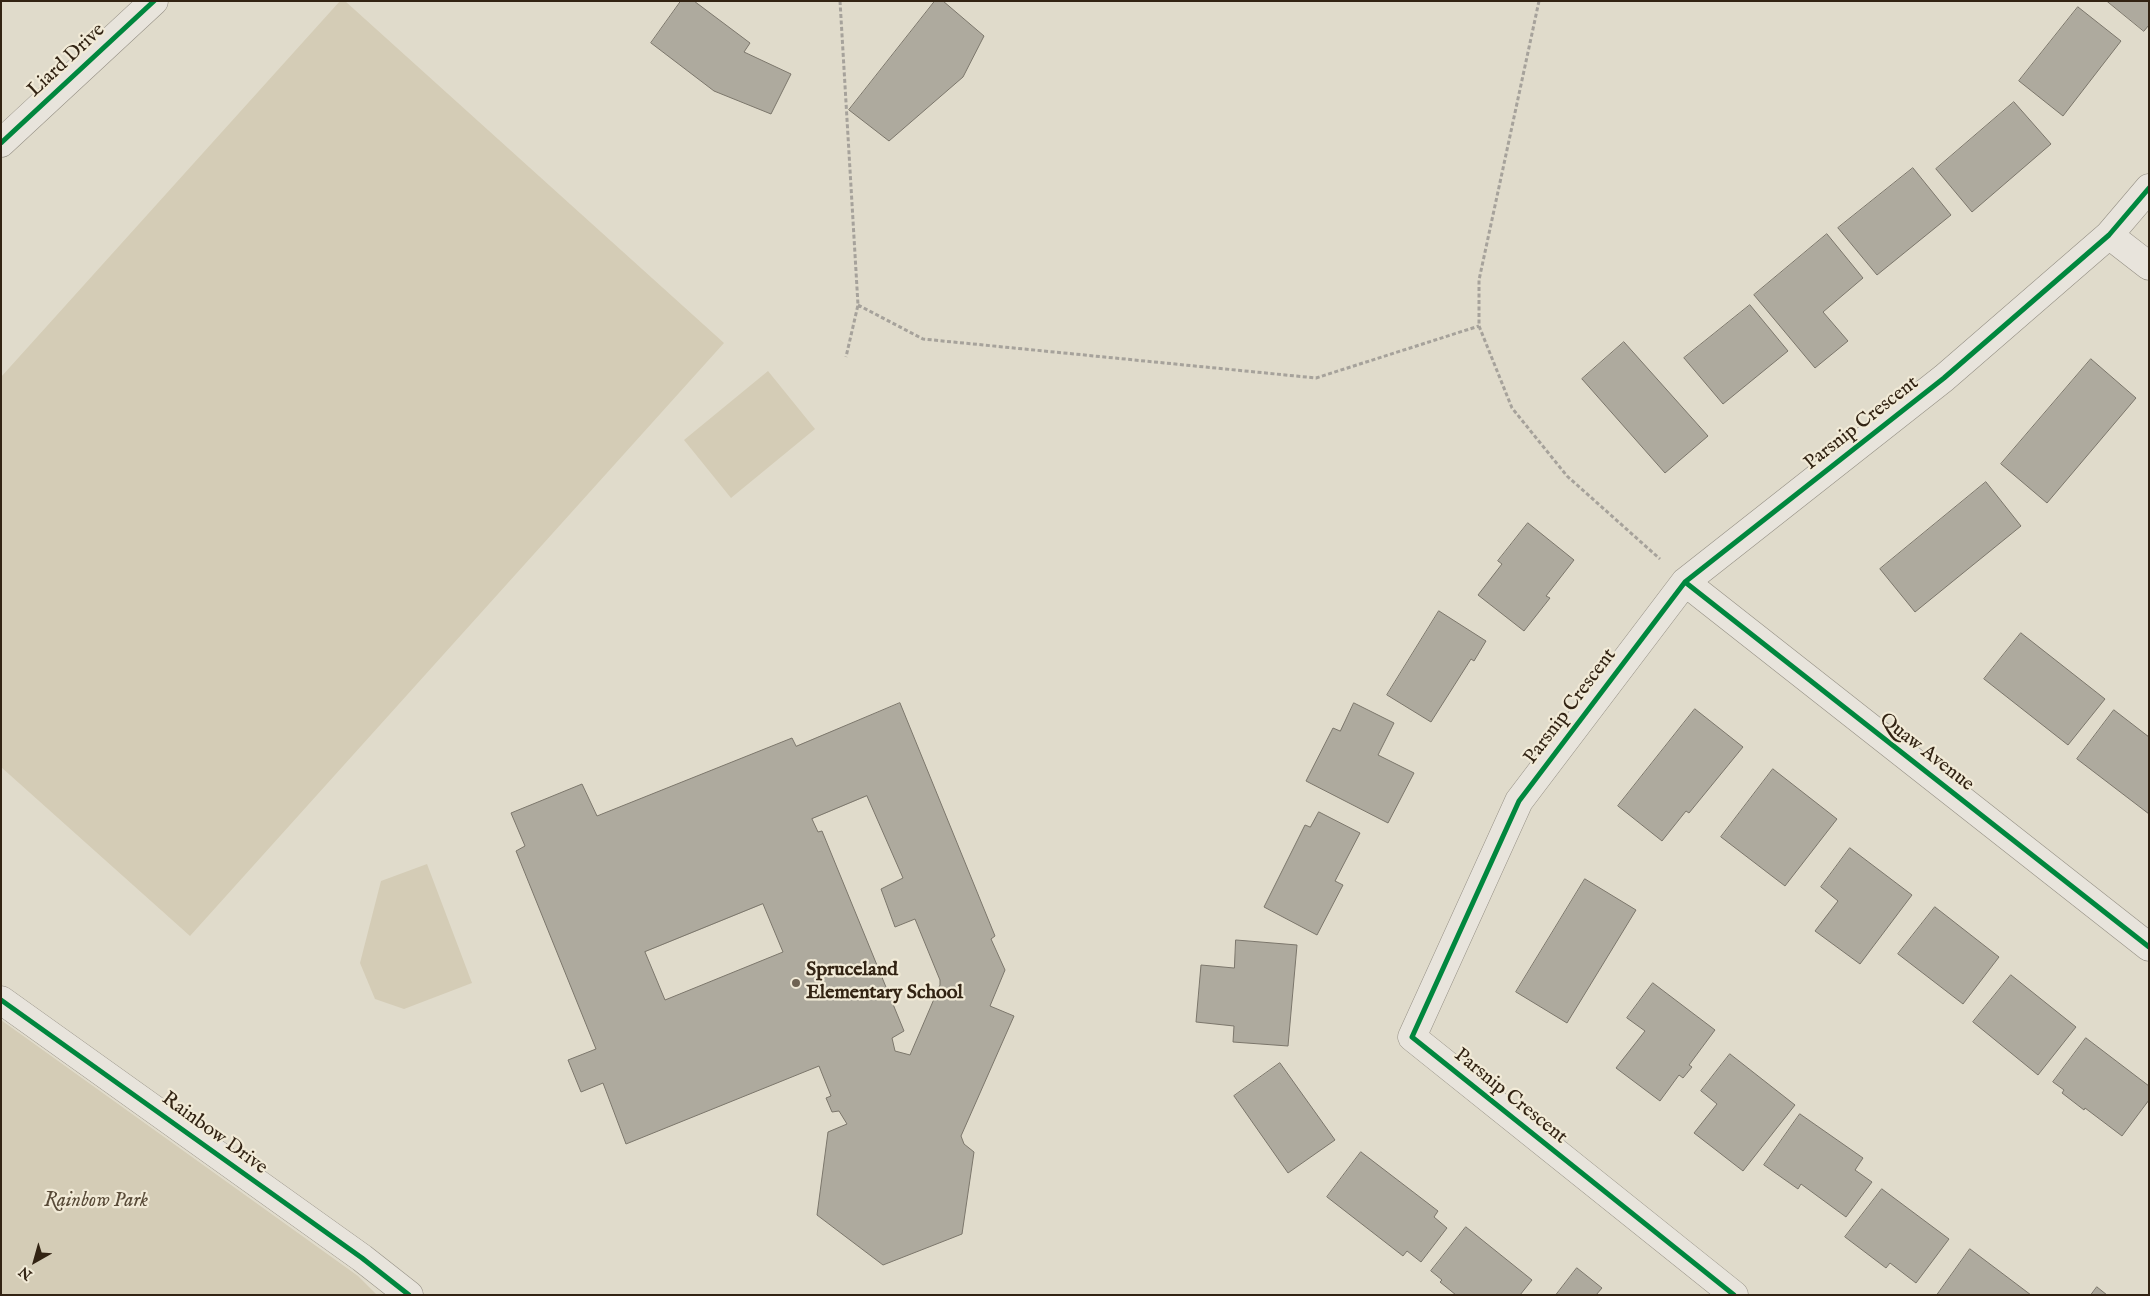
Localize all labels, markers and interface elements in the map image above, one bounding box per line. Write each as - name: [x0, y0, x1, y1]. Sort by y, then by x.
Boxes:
- street label: Liard Drive: [23, 19, 111, 103]
- street label: Parsnip Crescent: [1800, 372, 1924, 476]
- street label: Parsnip Crescent: [1520, 644, 1622, 770]
- street label: Quaw Avenue: [1874, 709, 1978, 797]
- place label: Spruceland Elementary School: [806, 959, 963, 1006]
- marker: Spruceland Elementary School: [790, 977, 802, 989]
- street label: Parsnip Crescent: [1449, 1044, 1571, 1150]
- street label: Rainbow Drive: [156, 1088, 272, 1180]
- park label: Rainbow Park: [44, 1190, 148, 1214]
- north arrow: [10, 1236, 60, 1286]
- text: N: [15, 1262, 36, 1284]

